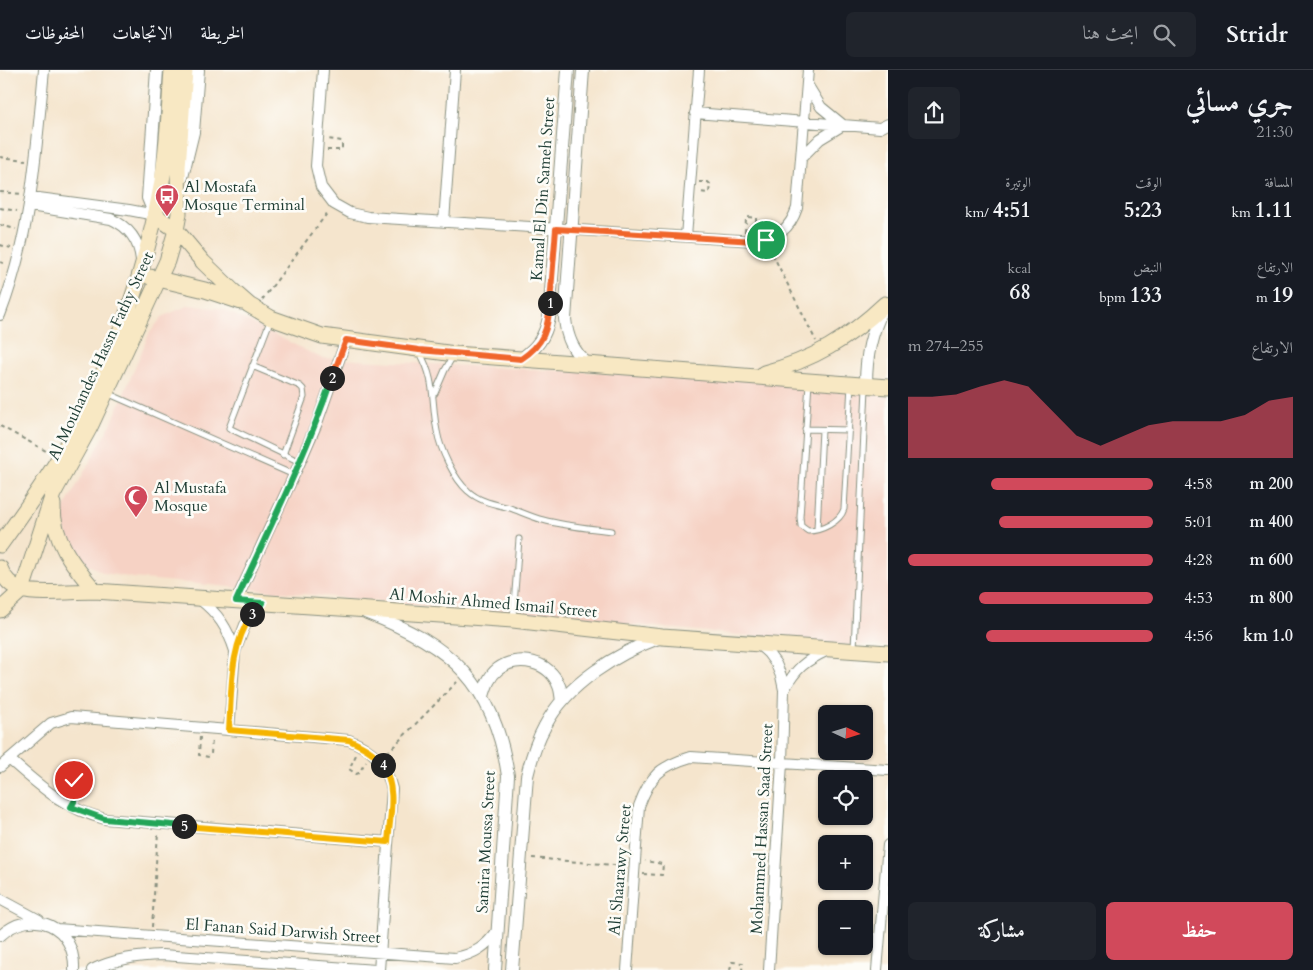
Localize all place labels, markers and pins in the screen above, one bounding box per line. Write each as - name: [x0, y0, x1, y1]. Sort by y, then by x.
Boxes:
- place label: Al Mostafa Mosque Terminal: [184, 176, 305, 216]
- bus stop icon: Al Mostafa Mosque Terminal: [154, 183, 180, 217]
- pin: [745, 219, 787, 261]
- pin: 1: [538, 290, 562, 316]
- pin: 2: [320, 366, 344, 390]
- place label: Al Mustafa Mosque: [154, 477, 227, 517]
- mosque icon: Al Mustafa Mosque: [123, 484, 149, 518]
- pin: 3: [240, 602, 264, 626]
- pin: 4: [370, 752, 396, 778]
- pin: [53, 759, 95, 801]
- pin: 5: [172, 814, 196, 838]

